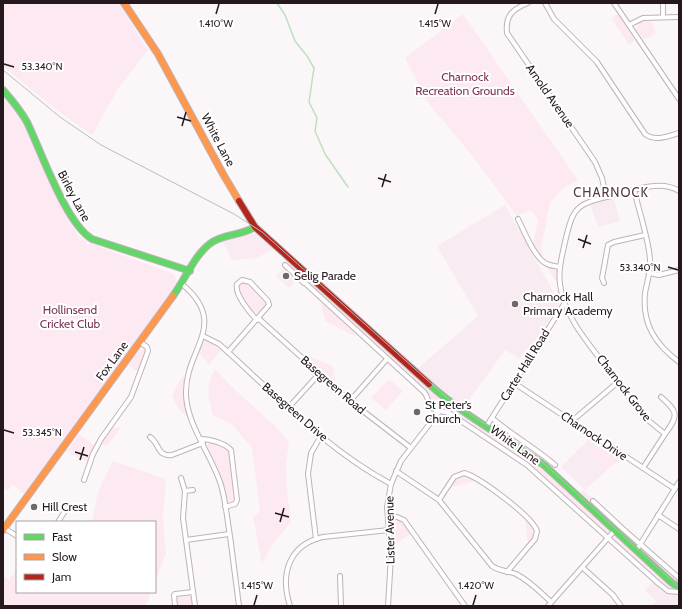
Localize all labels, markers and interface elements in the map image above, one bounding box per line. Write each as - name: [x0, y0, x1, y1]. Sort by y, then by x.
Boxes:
- text: 1.410°W: [199, 17, 233, 30]
- text: 1.415°W: [419, 17, 452, 30]
- text: 53.340°N: [21, 60, 63, 73]
- street label: Arnold Avenue: [523, 61, 578, 131]
- park label: Charnock Recreation Grounds: [415, 69, 515, 98]
- street label: White Lane: [198, 111, 239, 169]
- street label: Birley Lane: [55, 168, 94, 224]
- district label: CHARNOCK: [573, 184, 649, 200]
- text: 53.340°N: [619, 261, 661, 274]
- place label: Selig Parade: [294, 268, 356, 283]
- marker: Selig Parade: [281, 271, 291, 281]
- place label: Charnock Hall Primary Academy: [523, 289, 613, 318]
- marker: Charnock Hall Primary Academy: [510, 299, 520, 309]
- park label: Hollinsend Cricket Club: [40, 302, 100, 331]
- street label: Carter Hall Road: [496, 326, 553, 404]
- street label: Fox Lane: [92, 338, 131, 383]
- street label: Charnock Grove: [594, 351, 655, 424]
- street label: Basegreen Road: [298, 352, 369, 417]
- street label: Basegreen Drive: [259, 379, 331, 444]
- place label: St Peter’s Church: [425, 397, 471, 426]
- marker: St Peter’s Church: [412, 407, 422, 417]
- street label: Charnock Drive: [558, 408, 630, 463]
- street label: White Lane: [487, 422, 543, 468]
- text: 53.345°N: [22, 426, 62, 439]
- street label: Lister Avenue: [381, 496, 398, 564]
- place label: Hill Crest: [42, 499, 87, 514]
- marker: Hill Crest: [29, 502, 39, 512]
- legend: [16, 521, 156, 593]
- text: Fast: [52, 529, 72, 544]
- text: Slow: [52, 549, 77, 564]
- text: Jam: [51, 569, 71, 584]
- text: 1.415°W: [241, 579, 274, 592]
- text: 1.420°W: [458, 579, 494, 592]

